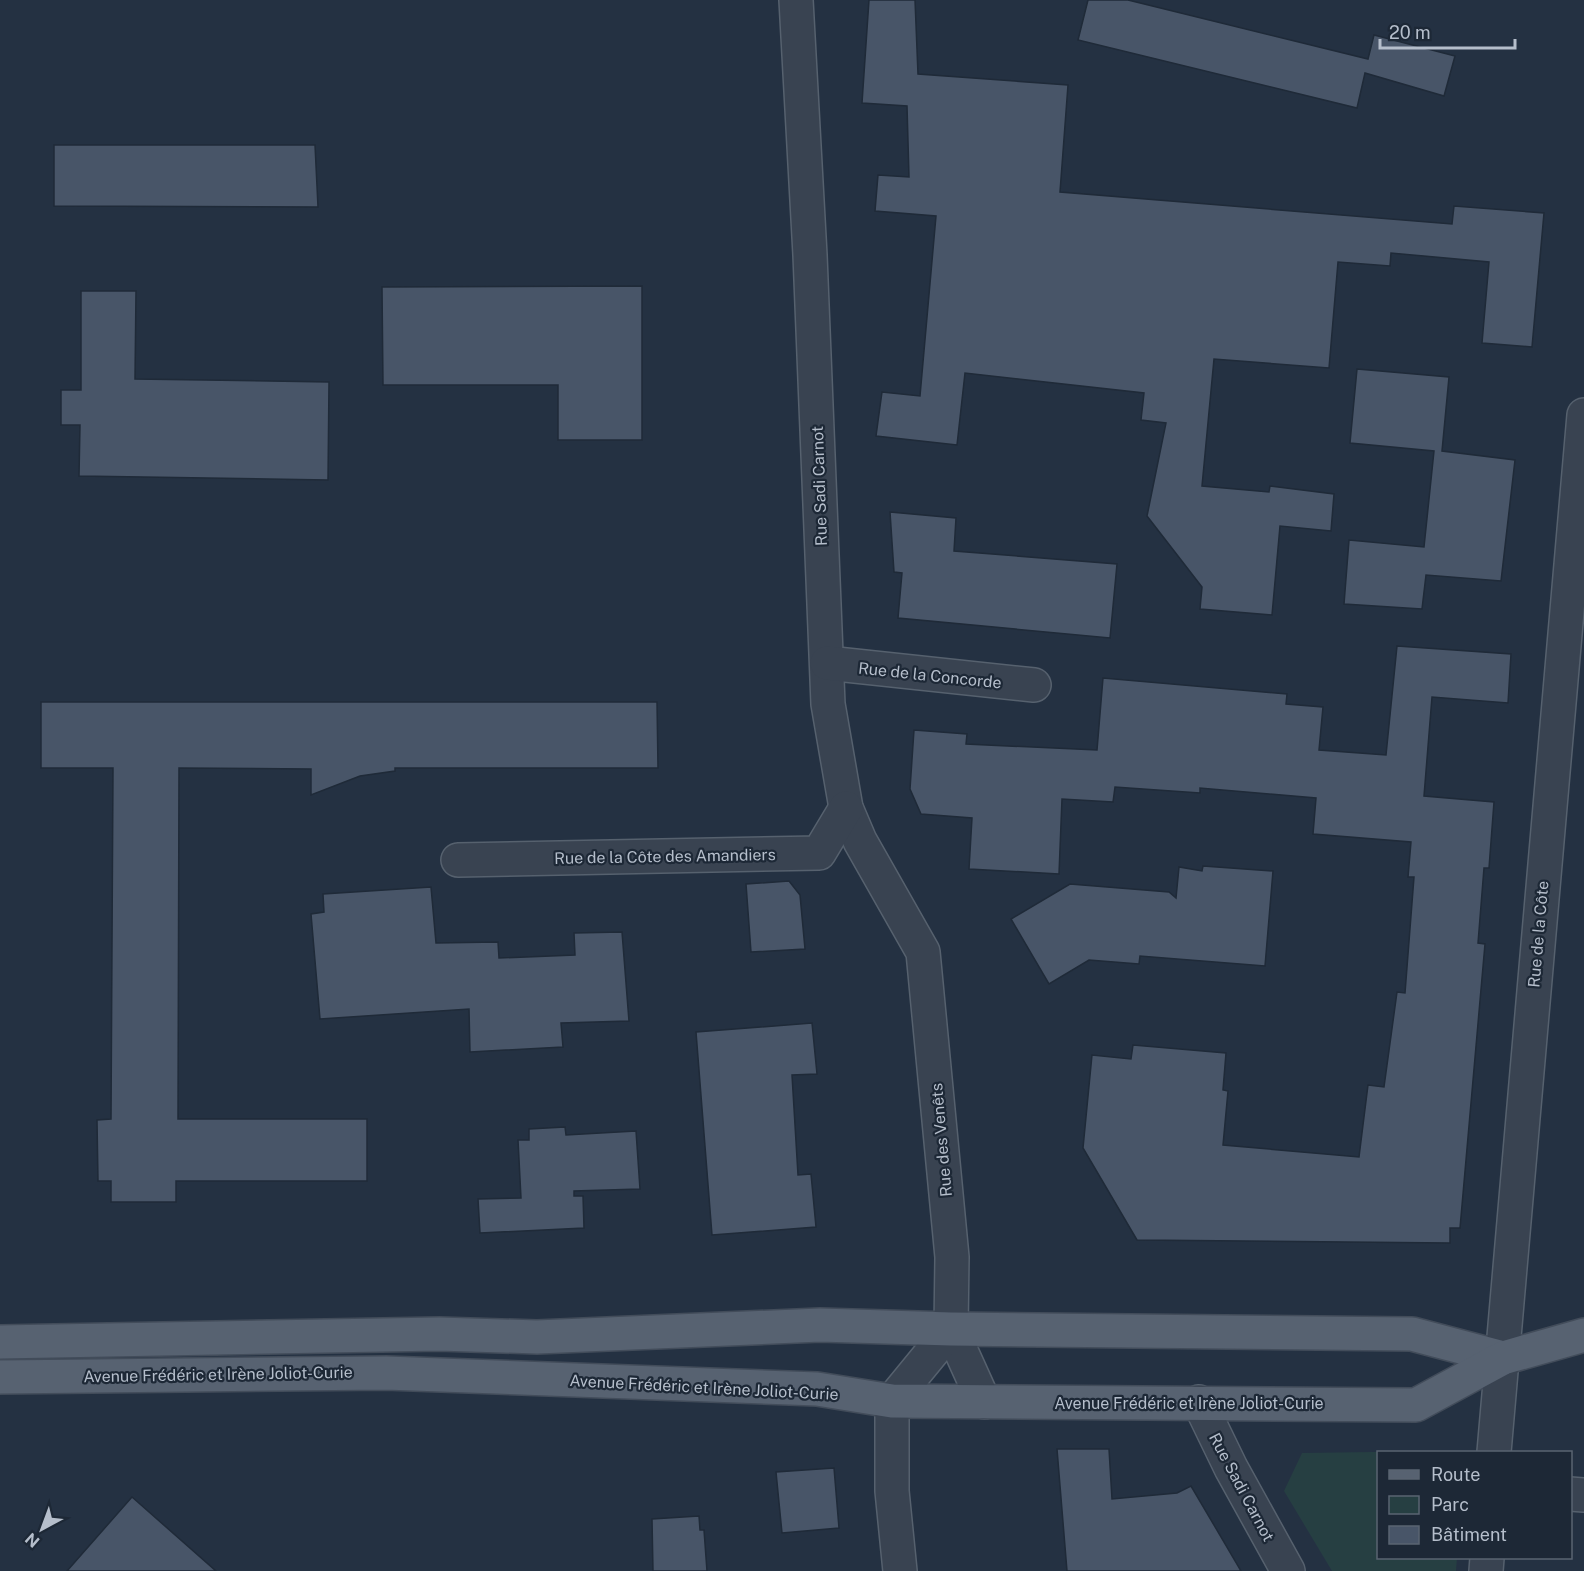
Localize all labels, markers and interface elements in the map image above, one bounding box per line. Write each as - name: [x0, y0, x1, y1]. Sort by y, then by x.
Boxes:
- scale bar: [1380, 12, 1515, 50]
- text: 20 m: [1389, 22, 1431, 43]
- street label: Rue Sadi Carnot: [808, 426, 831, 546]
- street label: Rue de la Concorde: [857, 659, 1003, 692]
- street label: Rue de la Côte des Amandiers: [554, 845, 776, 868]
- street label: Rue de la Côte: [1524, 880, 1553, 988]
- street label: Rue des Venêts: [927, 1082, 956, 1198]
- street label: Avenue Frédéric et Irène Joliot-Curie: [83, 1363, 353, 1386]
- street label: Avenue Frédéric et Irène Joliot-Curie: [569, 1371, 839, 1404]
- street label: Avenue Frédéric et Irène Joliot-Curie: [1054, 1394, 1324, 1413]
- street label: Rue Sadi Carnot: [1205, 1430, 1278, 1545]
- legend: [1377, 1451, 1572, 1559]
- text: Route: [1431, 1464, 1480, 1485]
- text: Parc: [1431, 1494, 1469, 1515]
- north arrow: [12, 1499, 72, 1559]
- text: Bâtiment: [1431, 1524, 1507, 1545]
- text: N: [22, 1529, 43, 1551]

